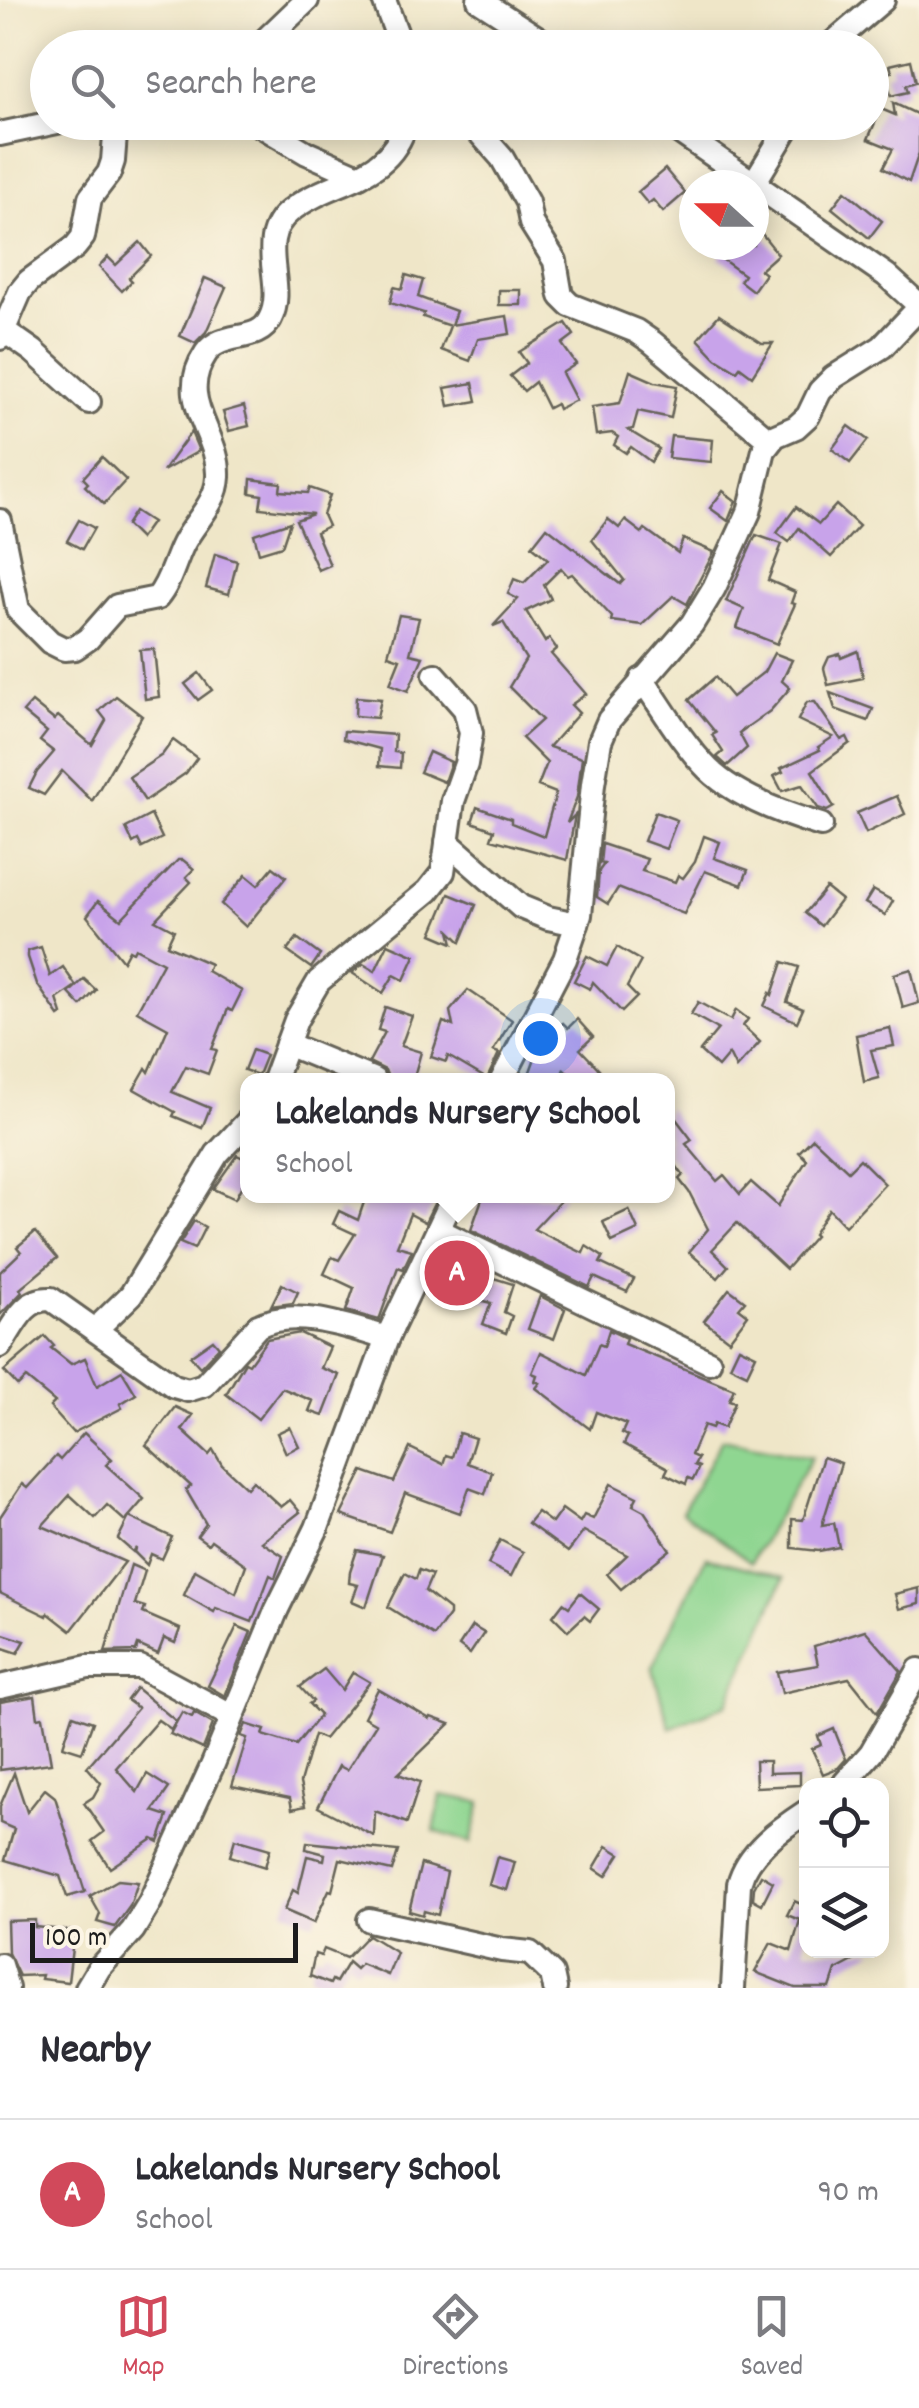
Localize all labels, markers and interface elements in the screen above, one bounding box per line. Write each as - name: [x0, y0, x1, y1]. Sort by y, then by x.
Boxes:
- search box: [30, 30, 889, 140]
- icon: search: [65, 58, 120, 113]
- text: Search here: [145, 58, 317, 113]
- north arrow: [679, 170, 769, 260]
- your location: [515, 1013, 566, 1064]
- popup: [240, 1073, 675, 1203]
- text: Lakelands Nursery School: [275, 1088, 640, 1143]
- text: School: [275, 1143, 353, 1189]
- pin: A: [424, 1236, 490, 1310]
- map controls: [799, 1778, 889, 1958]
- button: locate: [799, 1778, 889, 1868]
- button: layers: [799, 1868, 889, 1958]
- scale bar: [30, 1918, 298, 1962]
- text: 100 m: [45, 1920, 107, 1960]
- text: Nearby: [40, 2023, 150, 2083]
- text: Lakelands Nursery School: [135, 2144, 500, 2199]
- text: A: [64, 2171, 81, 2217]
- text: 90 m: [818, 2171, 879, 2217]
- text: School: [135, 2199, 213, 2245]
- tab: Map: [116, 2289, 171, 2389]
- tab: Directions: [403, 2289, 509, 2389]
- tab: Saved: [741, 2289, 803, 2389]

